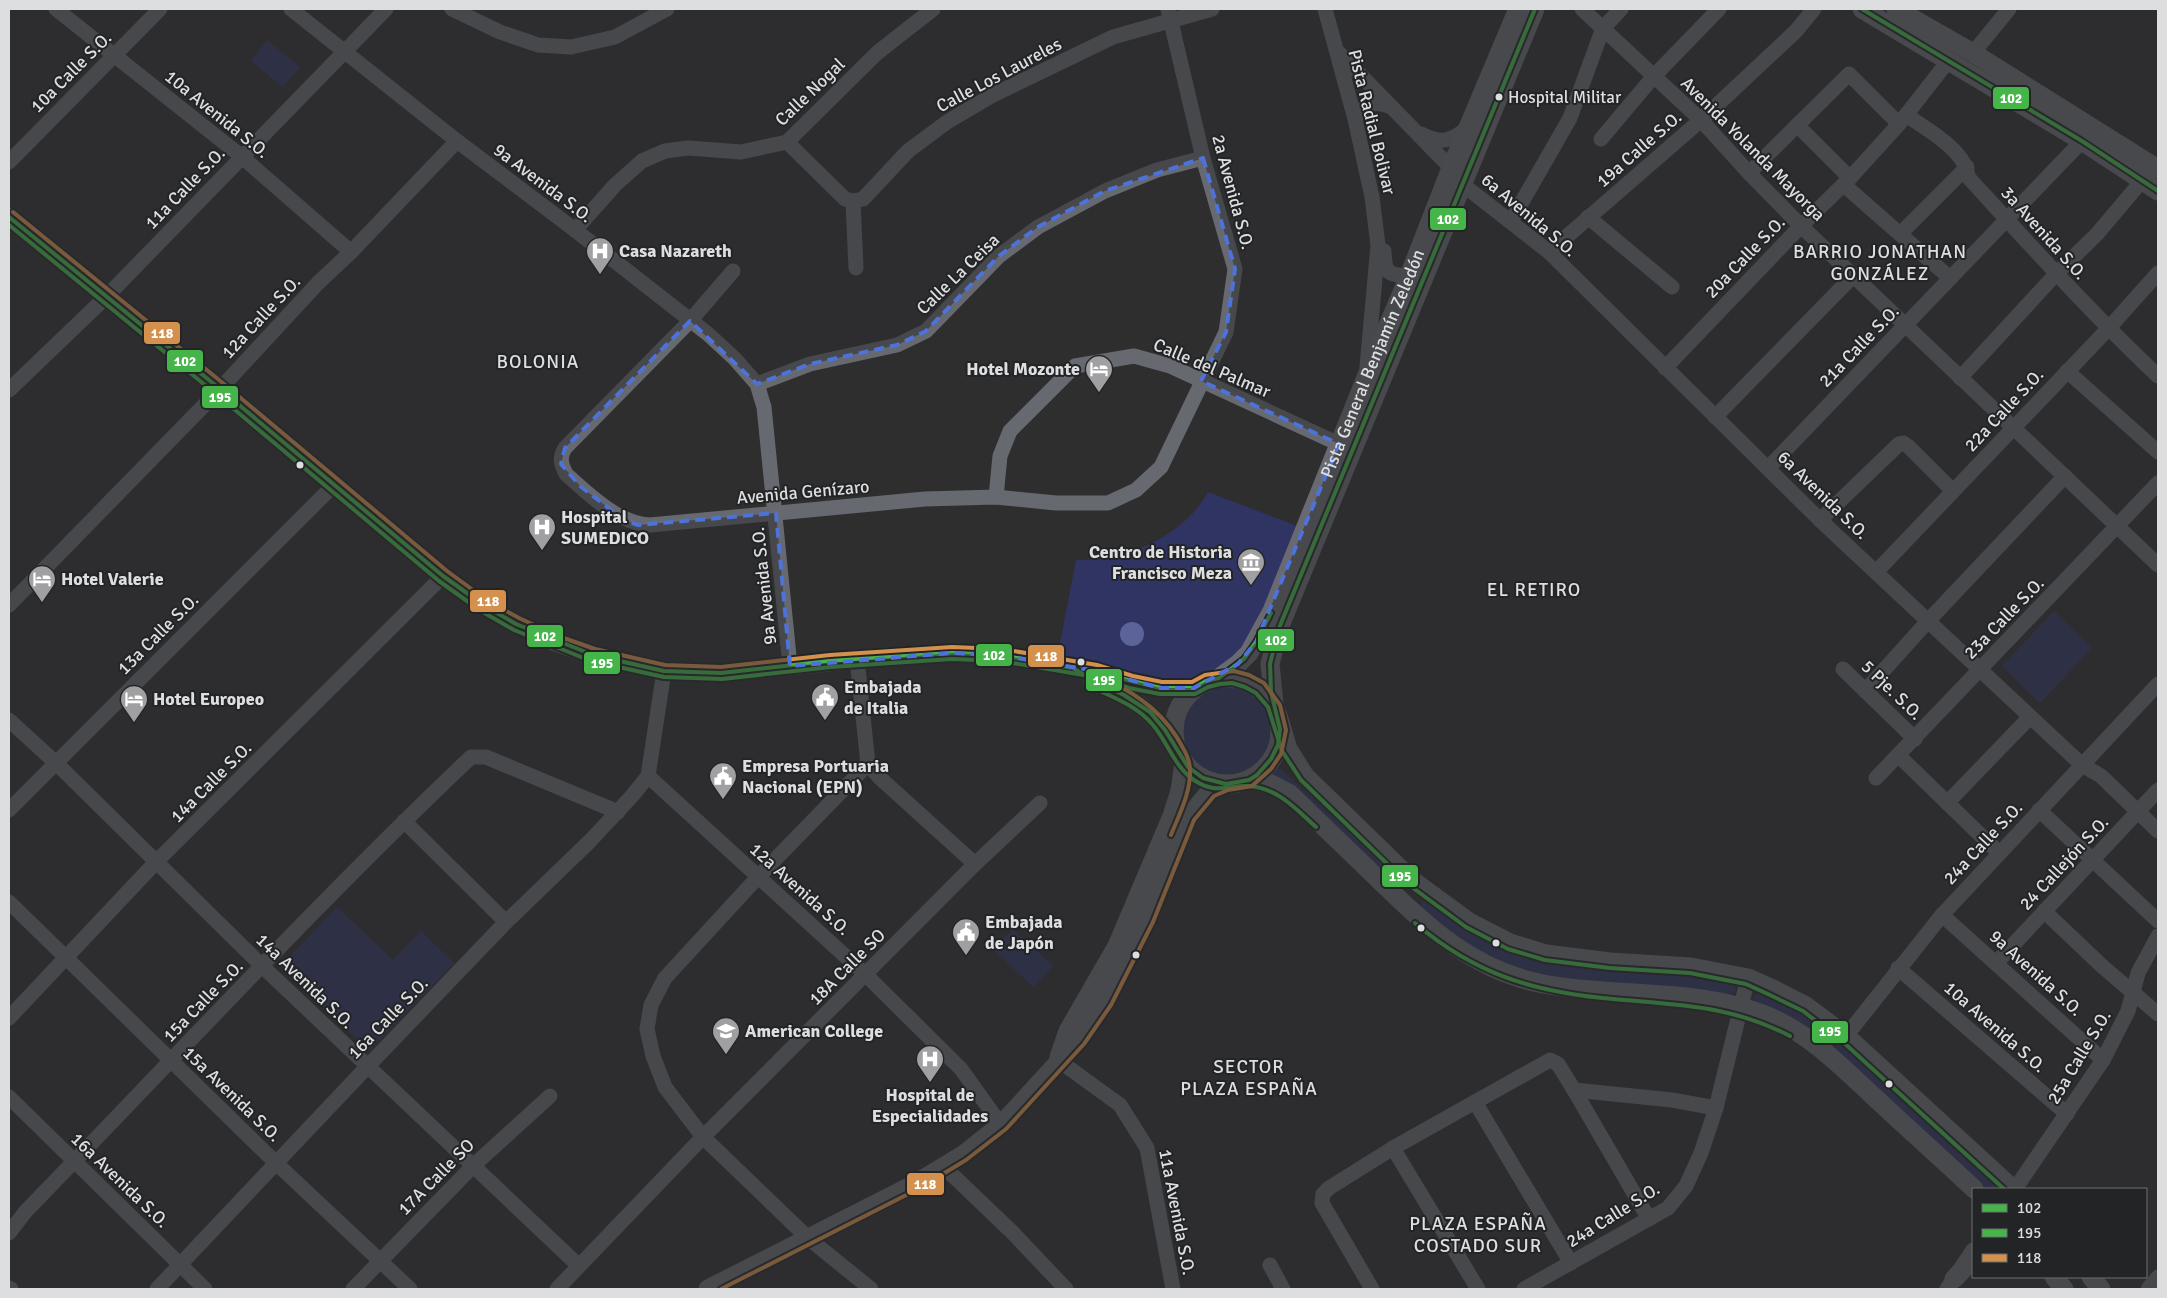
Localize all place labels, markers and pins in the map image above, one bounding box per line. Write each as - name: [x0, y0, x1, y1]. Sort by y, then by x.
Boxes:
- place label: Hospital Militar: [1508, 87, 1622, 108]
- marker: Hospital Militar: [1494, 92, 1504, 102]
- hospital icon: Casa Nazareth: [585, 236, 615, 275]
- place label: Casa Nazareth: [619, 240, 732, 262]
- hotel icon: Hotel Mozonte: [1084, 354, 1114, 393]
- place label: Hotel Mozonte: [966, 358, 1080, 380]
- unlabelled marker: [295, 460, 305, 470]
- place label: Hospital SUMEDICO: [561, 506, 649, 549]
- hospital icon: Hospital SUMEDICO: [527, 512, 557, 551]
- place label: Centro de Historia Francisco Meza: [1089, 541, 1232, 584]
- museum icon: Centro de Historia Francisco Meza: [1236, 547, 1266, 586]
- hotel icon: Hotel Valerie: [27, 564, 57, 603]
- place label: Hotel Valerie: [61, 568, 164, 590]
- unlabelled marker: [1076, 657, 1086, 667]
- place label: Embajada de Italia: [844, 676, 921, 719]
- public building icon: Embajada de Italia: [810, 682, 840, 721]
- hotel icon: Hotel Europeo: [119, 684, 149, 723]
- place label: Hotel Europeo: [153, 688, 264, 710]
- place label: Empresa Portuaria Nacional (EPN): [742, 755, 889, 798]
- public building icon: Empresa Portuaria Nacional (EPN): [708, 761, 738, 800]
- place label: Embajada de Japón: [985, 911, 1062, 954]
- public building icon: Embajada de Japón: [951, 917, 981, 956]
- unlabelled marker: [1416, 923, 1426, 933]
- unlabelled marker: [1491, 938, 1501, 948]
- unlabelled marker: [1131, 950, 1141, 960]
- school or university icon: American College: [711, 1016, 741, 1055]
- place label: American College: [745, 1020, 883, 1042]
- hospital icon: Hospital de Especialidades: [915, 1044, 945, 1083]
- unlabelled marker: [1884, 1079, 1894, 1089]
- place label: Hospital de Especialidades: [872, 1084, 988, 1127]

